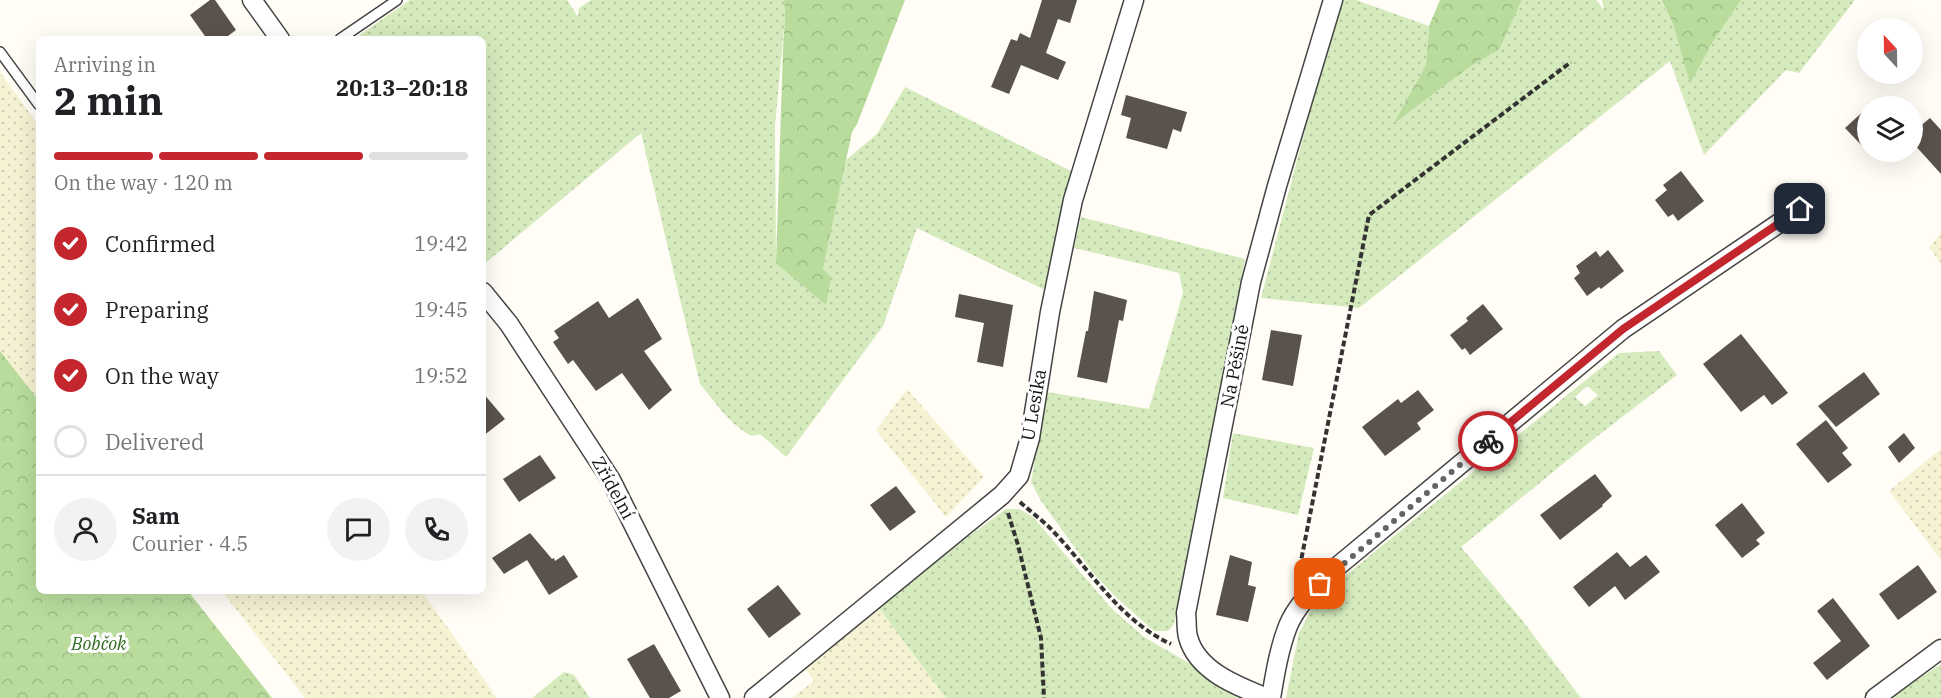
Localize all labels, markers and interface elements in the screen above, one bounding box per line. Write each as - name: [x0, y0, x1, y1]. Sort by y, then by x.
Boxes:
- north arrow: [1857, 18, 1923, 84]
- map controls: [1857, 18, 1923, 162]
- text: Arriving in: [54, 51, 156, 78]
- text: 20:13–20:18: [336, 73, 468, 102]
- text: 2 min: [54, 75, 163, 126]
- button: layers: [1857, 96, 1923, 162]
- text: On the way · 120 m: [54, 169, 233, 196]
- pin: [1774, 183, 1825, 234]
- icon: home: [1783, 192, 1816, 225]
- icon: check: [54, 227, 87, 260]
- text: Confirmed: [105, 229, 216, 258]
- text: 19:42: [414, 230, 468, 257]
- icon: check: [54, 293, 87, 326]
- text: Preparing: [105, 295, 209, 324]
- text: 19:45: [414, 296, 468, 323]
- street label: Na Pěšině: [1215, 322, 1254, 409]
- icon: check: [54, 359, 87, 392]
- text: On the way: [105, 361, 219, 390]
- text: 19:52: [414, 362, 468, 389]
- street label: U Lesíka: [1016, 367, 1051, 443]
- courier: [1458, 411, 1518, 471]
- icon: bike: [1472, 425, 1505, 458]
- text: Delivered: [105, 427, 204, 456]
- street label: Zřídelní: [587, 452, 640, 523]
- button: person: [54, 498, 117, 561]
- button: chat: [327, 498, 390, 561]
- button: phone: [405, 498, 468, 561]
- text: Sam: [132, 501, 180, 530]
- text: Courier · 4.5: [132, 530, 248, 557]
- pin: [1294, 558, 1345, 609]
- icon: bag: [1303, 567, 1336, 600]
- park label: Bobčok: [70, 632, 127, 655]

